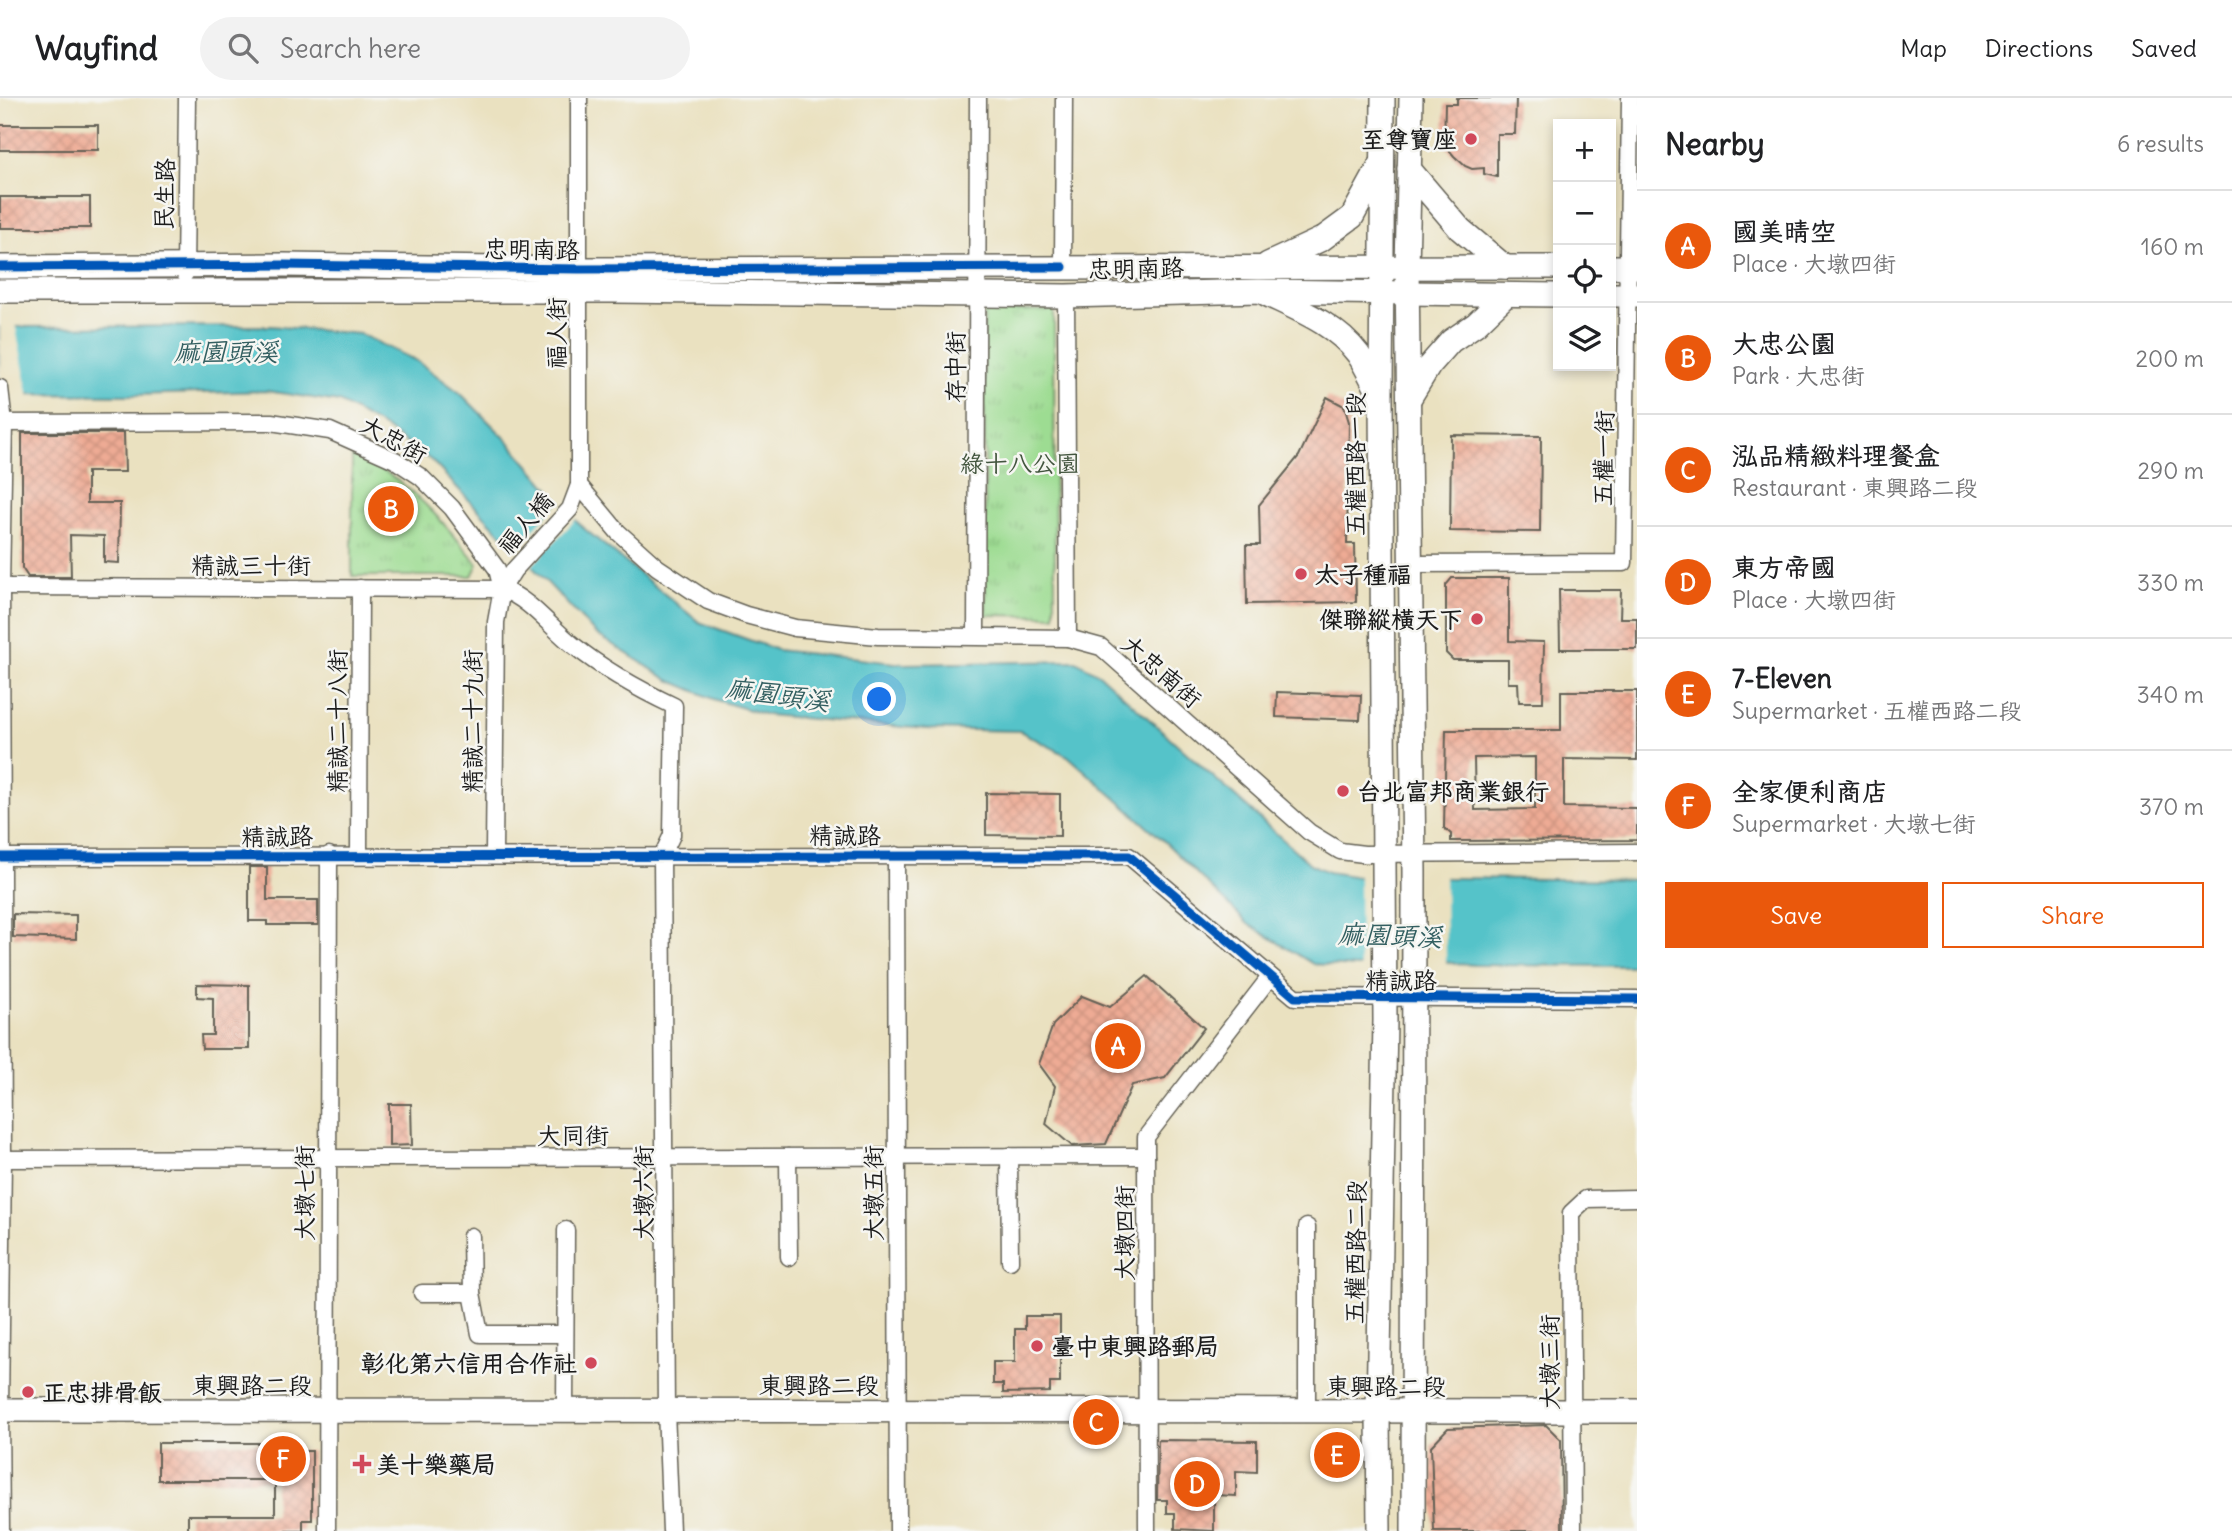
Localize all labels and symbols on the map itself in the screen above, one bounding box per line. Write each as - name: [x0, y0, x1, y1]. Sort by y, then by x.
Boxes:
- place label: 至尊寶座: [1361, 124, 1457, 154]
- marker: 至尊寶座: [1463, 131, 1479, 147]
- street label: 民生路: [148, 158, 180, 230]
- street label: 忠明南路: [484, 233, 580, 265]
- street label: 忠明南路: [1088, 252, 1184, 284]
- street label: 福人街: [541, 297, 571, 369]
- street label: 存中街: [940, 331, 970, 403]
- water label: 麻園頭溪: [174, 335, 280, 368]
- street label: 五權西路一段: [1340, 392, 1370, 536]
- street label: 大忠街: [355, 408, 433, 470]
- street label: 五權一街: [1587, 410, 1619, 506]
- park label: 綠十八公園: [960, 448, 1080, 478]
- pin: B: [368, 483, 414, 535]
- street label: 福人橋: [490, 486, 560, 560]
- street label: 精誠三十街: [191, 550, 311, 580]
- place label: 太子種福: [1315, 559, 1411, 589]
- marker: 太子種福: [1293, 566, 1309, 582]
- place label: 傑聯縱橫天下: [1319, 604, 1463, 634]
- marker: 傑聯縱橫天下: [1469, 611, 1485, 627]
- street label: 大忠南街: [1116, 628, 1208, 714]
- street label: 精誠二十八街: [322, 649, 352, 793]
- street label: 精誠二十九街: [457, 649, 487, 793]
- water label: 麻園頭溪: [724, 670, 834, 718]
- your location: [862, 682, 896, 716]
- place label: 台北富邦商業銀行: [1357, 776, 1549, 806]
- marker: 台北富邦商業銀行: [1335, 783, 1351, 799]
- street label: 精誠路: [241, 820, 313, 852]
- street label: 精誠路: [809, 820, 881, 850]
- water label: 麻園頭溪: [1337, 917, 1445, 953]
- street label: 精誠路: [1365, 965, 1437, 995]
- pin: A: [1095, 1020, 1141, 1072]
- street label: 大同街: [537, 1120, 609, 1150]
- street label: 大墩七街: [289, 1145, 319, 1241]
- street label: 大墩六街: [628, 1145, 658, 1241]
- street label: 大墩五街: [858, 1145, 888, 1241]
- street label: 五權西路二段: [1339, 1180, 1371, 1324]
- street label: 大墩四街: [1109, 1185, 1139, 1281]
- street label: 大墩三街: [1534, 1314, 1564, 1410]
- place label: 臺中東興路郵局: [1051, 1331, 1219, 1361]
- marker: 臺中東興路郵局: [1029, 1338, 1045, 1354]
- place label: 彰化第六信用合作社: [361, 1348, 577, 1378]
- marker: 彰化第六信用合作社: [583, 1355, 599, 1371]
- street label: 東興路二段: [192, 1370, 312, 1400]
- street label: 東興路二段: [759, 1370, 879, 1400]
- street label: 東興路二段: [1326, 1371, 1446, 1401]
- place label: 正忠排骨飯: [42, 1377, 162, 1407]
- marker: 正忠排骨飯: [20, 1384, 36, 1400]
- pin: C: [1073, 1396, 1119, 1448]
- pin: E: [1314, 1429, 1360, 1481]
- pin: F: [260, 1433, 306, 1485]
- place label: 美十樂藥局: [376, 1449, 496, 1479]
- marker: 美十樂藥局: [354, 1456, 370, 1472]
- pin: D: [1174, 1458, 1220, 1510]

